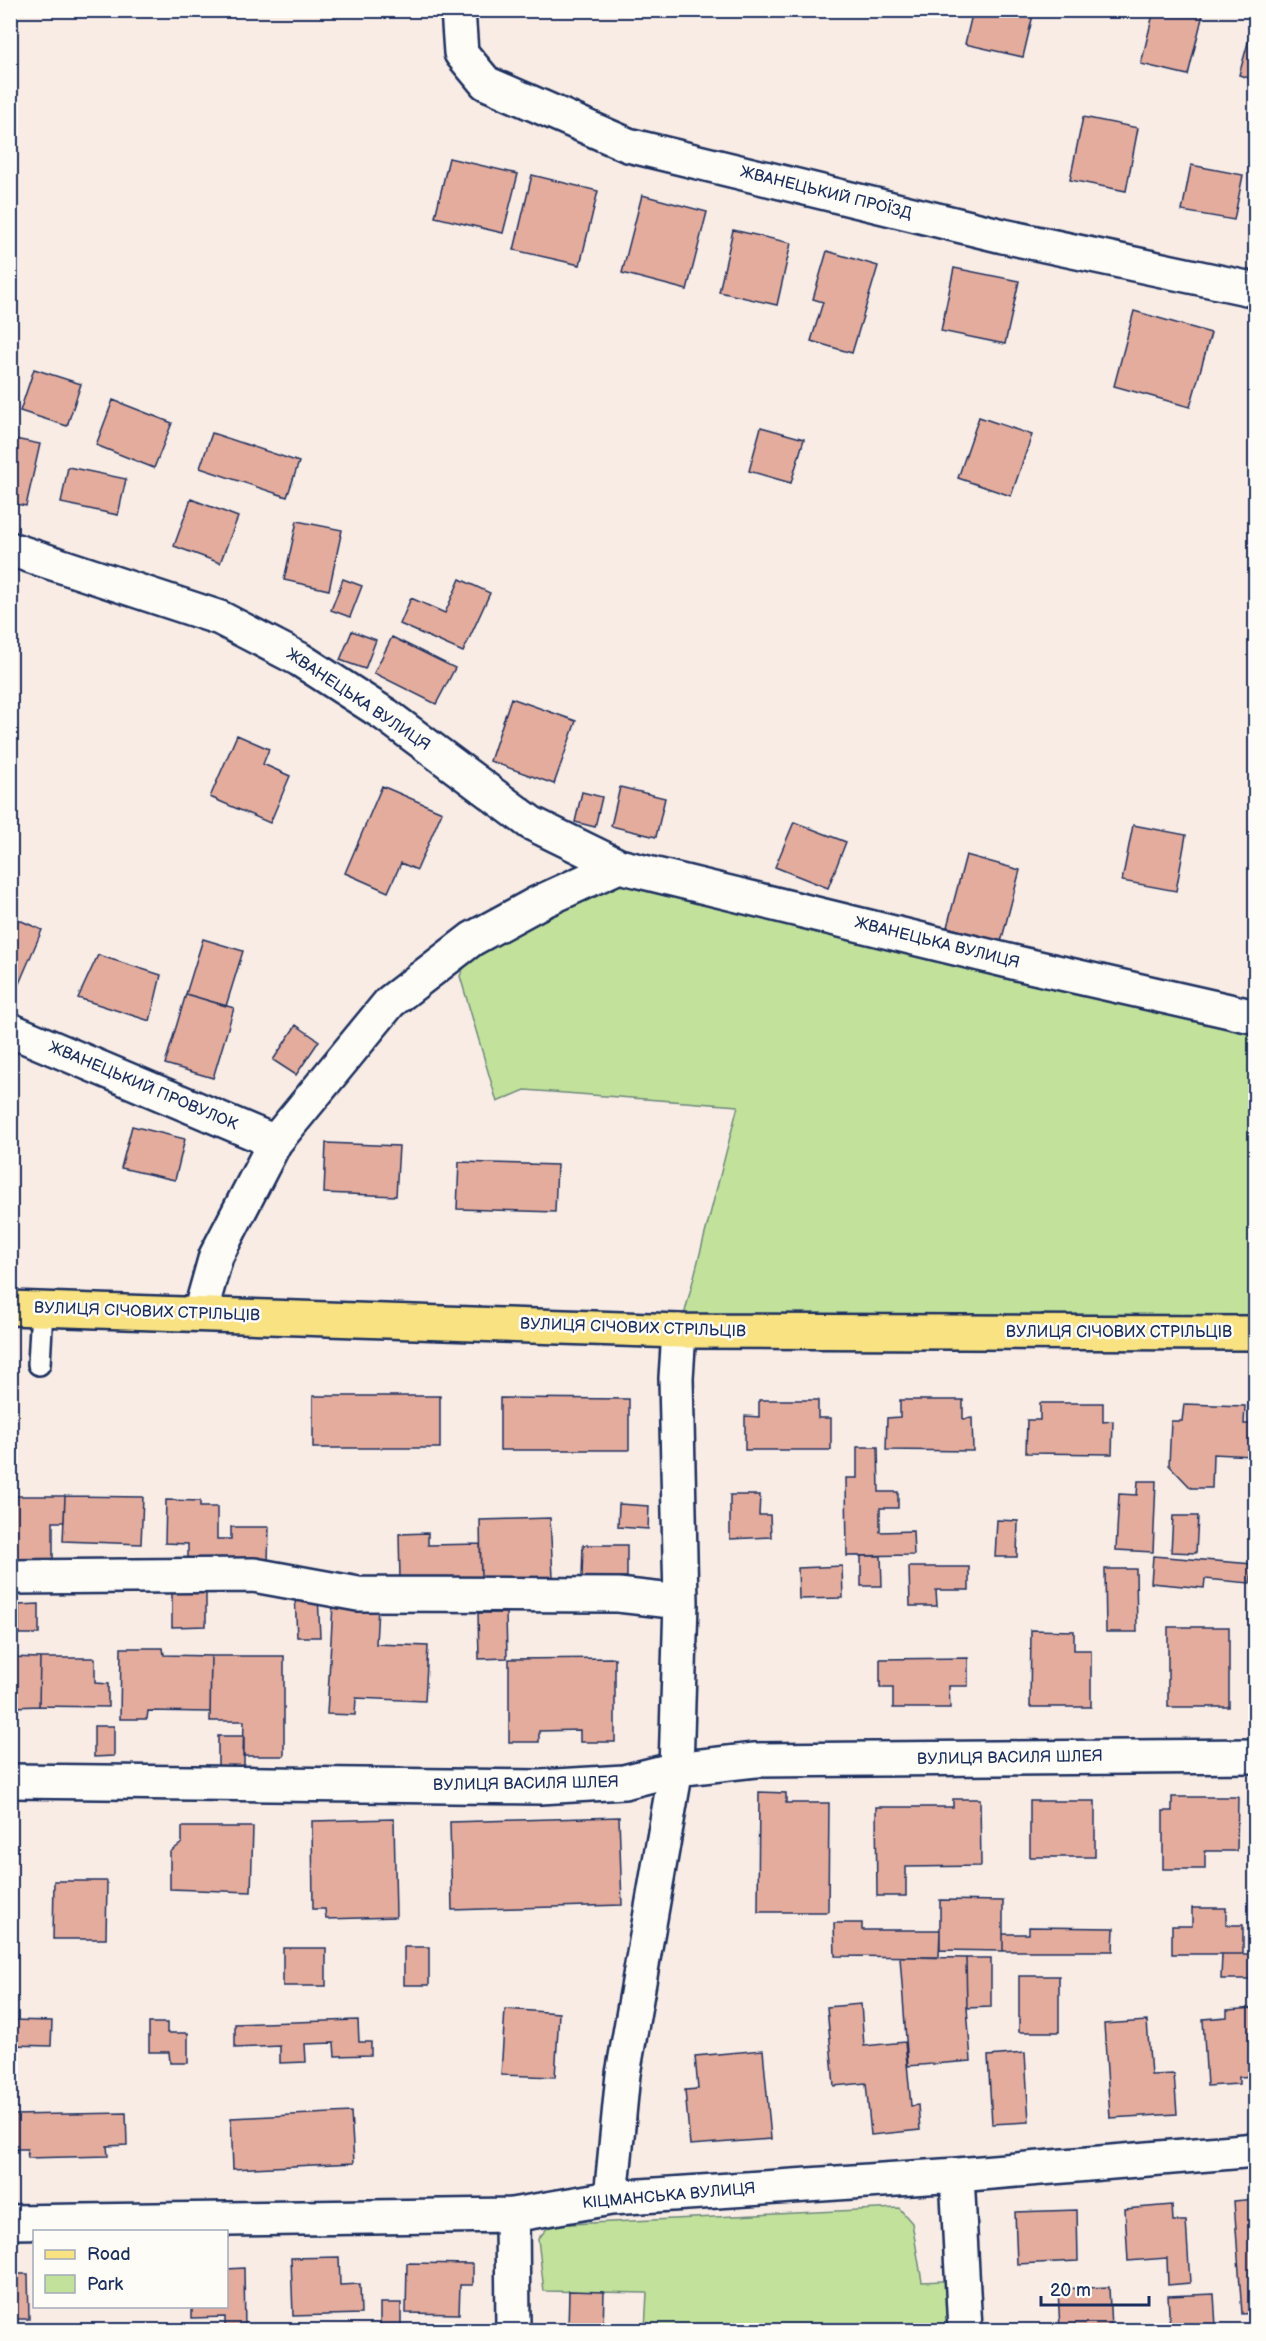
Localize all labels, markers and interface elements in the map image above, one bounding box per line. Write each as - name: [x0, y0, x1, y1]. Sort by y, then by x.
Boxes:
- street label: ЖВАНЕЦЬКИЙ ПРОЇЗД: [738, 161, 914, 224]
- street label: ЖВАНЕЦЬКА ВУЛИЦЯ: [282, 645, 434, 755]
- street label: ЖВАНЕЦЬКА ВУЛИЦЯ: [852, 913, 1022, 973]
- street label: ЖВАНЕЦЬКИЙ ПРОВУЛОК: [46, 1038, 241, 1135]
- street label: ВУЛИЦЯ СІЧОВИХ СТРІЛЬЦІВ: [34, 1299, 260, 1325]
- street label: ВУЛИЦЯ СІЧОВИХ СТРІЛЬЦІВ: [520, 1315, 746, 1341]
- street label: ВУЛИЦЯ СІЧОВИХ СТРІЛЬЦІВ: [1006, 1323, 1232, 1342]
- street label: ВУЛИЦЯ ВАСИЛЯ ШЛЕЯ: [917, 1747, 1103, 1769]
- street label: ВУЛИЦЯ ВАСИЛЯ ШЛЕЯ: [433, 1773, 619, 1795]
- street label: КІЦМАНСЬКА ВУЛИЦЯ: [582, 2179, 756, 2213]
- legend: [33, 2230, 228, 2308]
- text: Road: [87, 2244, 131, 2265]
- scale bar: [1041, 2269, 1149, 2307]
- text: Park: [87, 2274, 123, 2295]
- text: 20 m: [1050, 2280, 1091, 2301]

